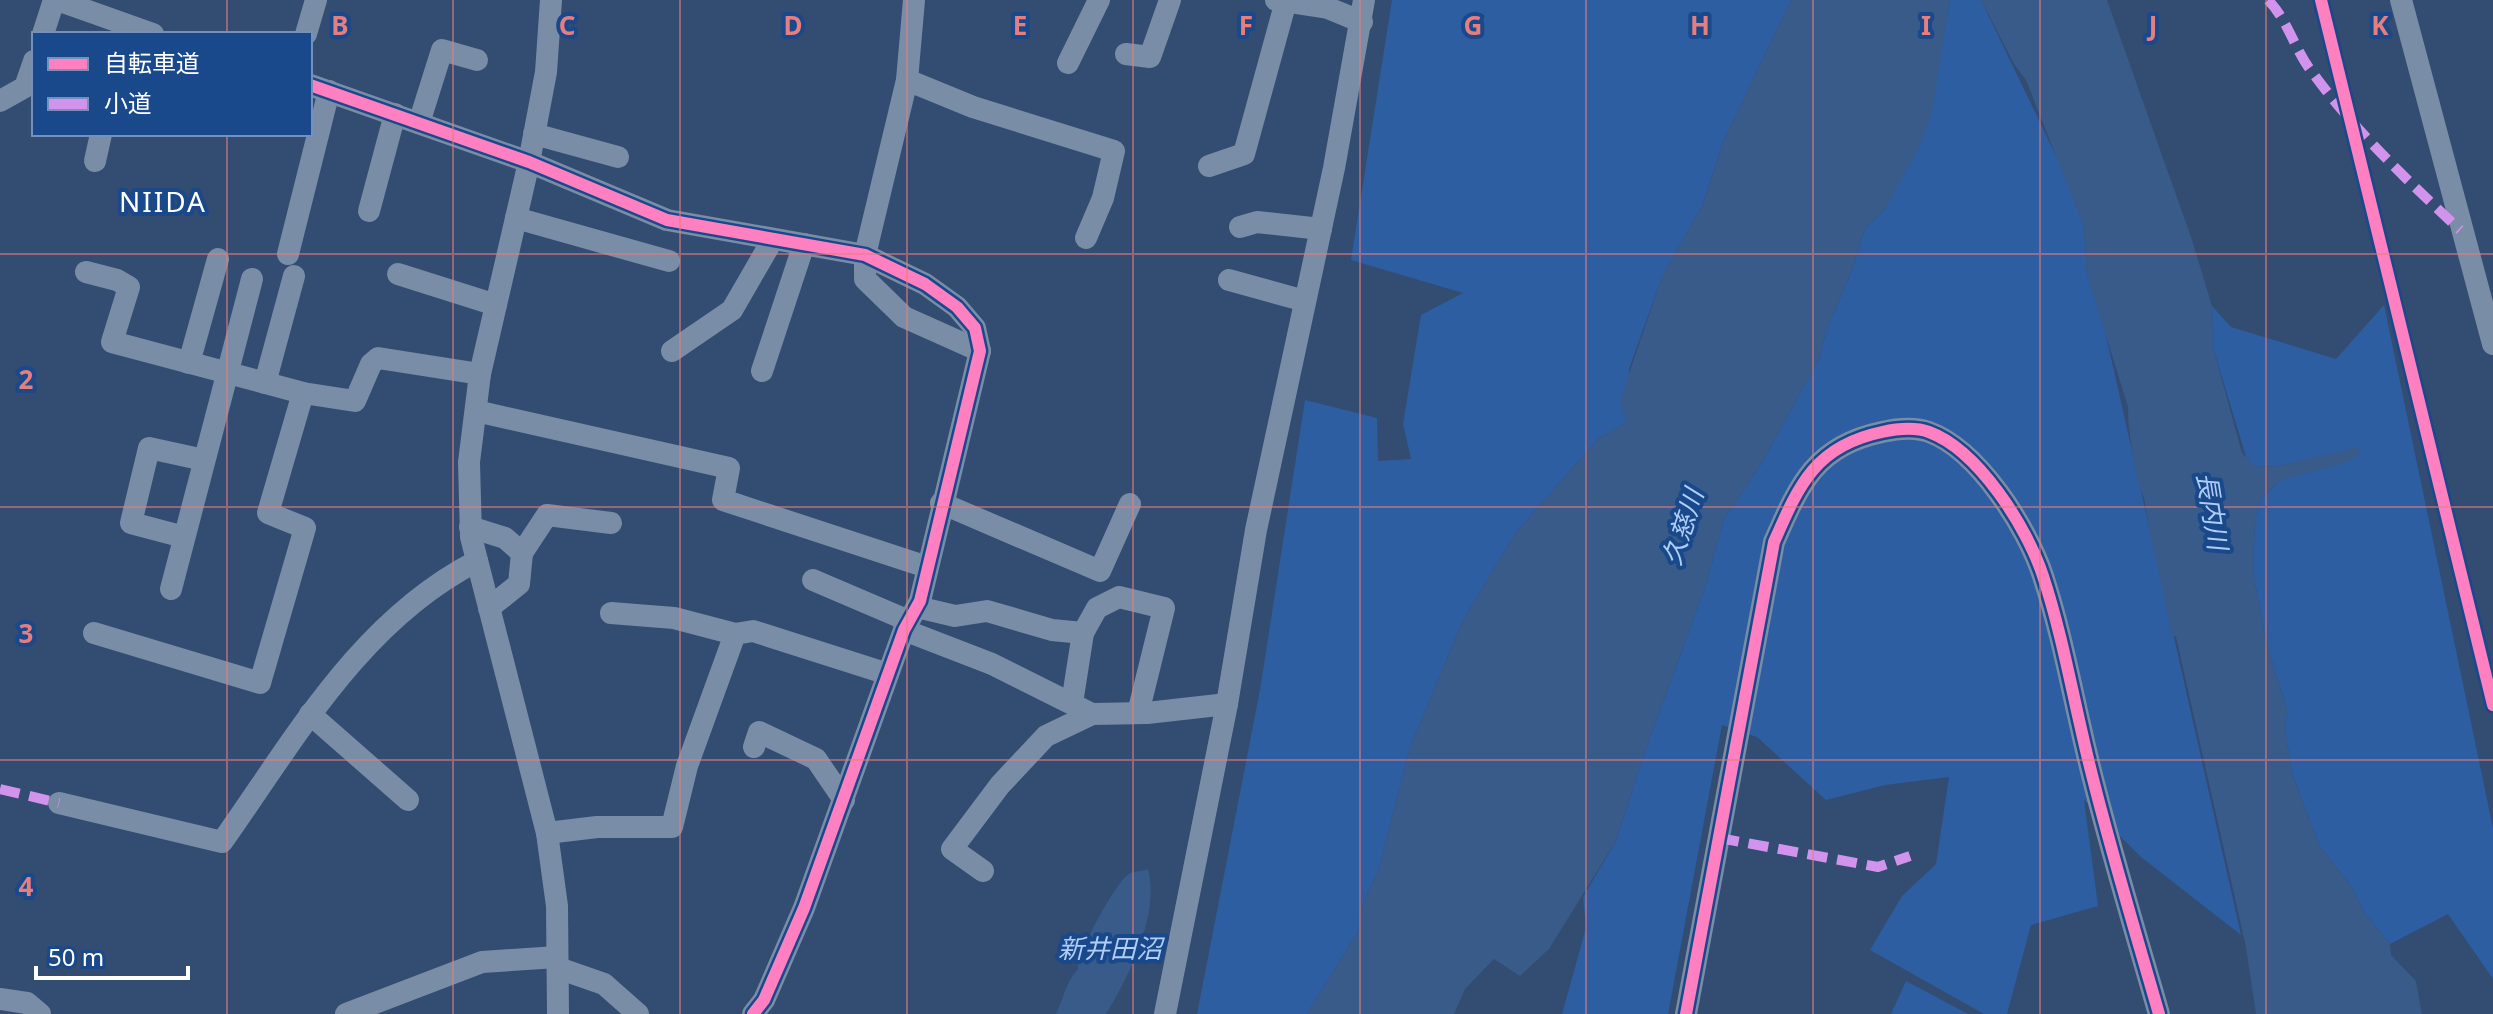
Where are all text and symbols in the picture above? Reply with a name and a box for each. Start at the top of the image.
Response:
text: B [331,7,349,43]
text: C [559,7,575,43]
text: D [783,7,803,43]
text: E [1013,7,1027,43]
text: F [1239,7,1253,43]
text: G [1464,7,1482,43]
text: H [1690,7,1710,43]
text: I [1921,7,1931,43]
text: J [2147,7,2157,43]
text: K [2371,7,2389,43]
legend [32,32,312,136]
text: 自転車道 [104,46,200,79]
text: 小道 [104,86,152,119]
district label: NIIDA [119,182,207,220]
text: 2 [19,361,34,397]
water label: 長内川 [2189,470,2237,555]
water label: 久慈川 [1653,481,1712,569]
text: 3 [19,615,33,651]
text: 4 [19,868,34,904]
scale bar [36,930,188,980]
water label: 新井田沼 [1058,930,1166,966]
text: 50 m [48,940,104,973]

